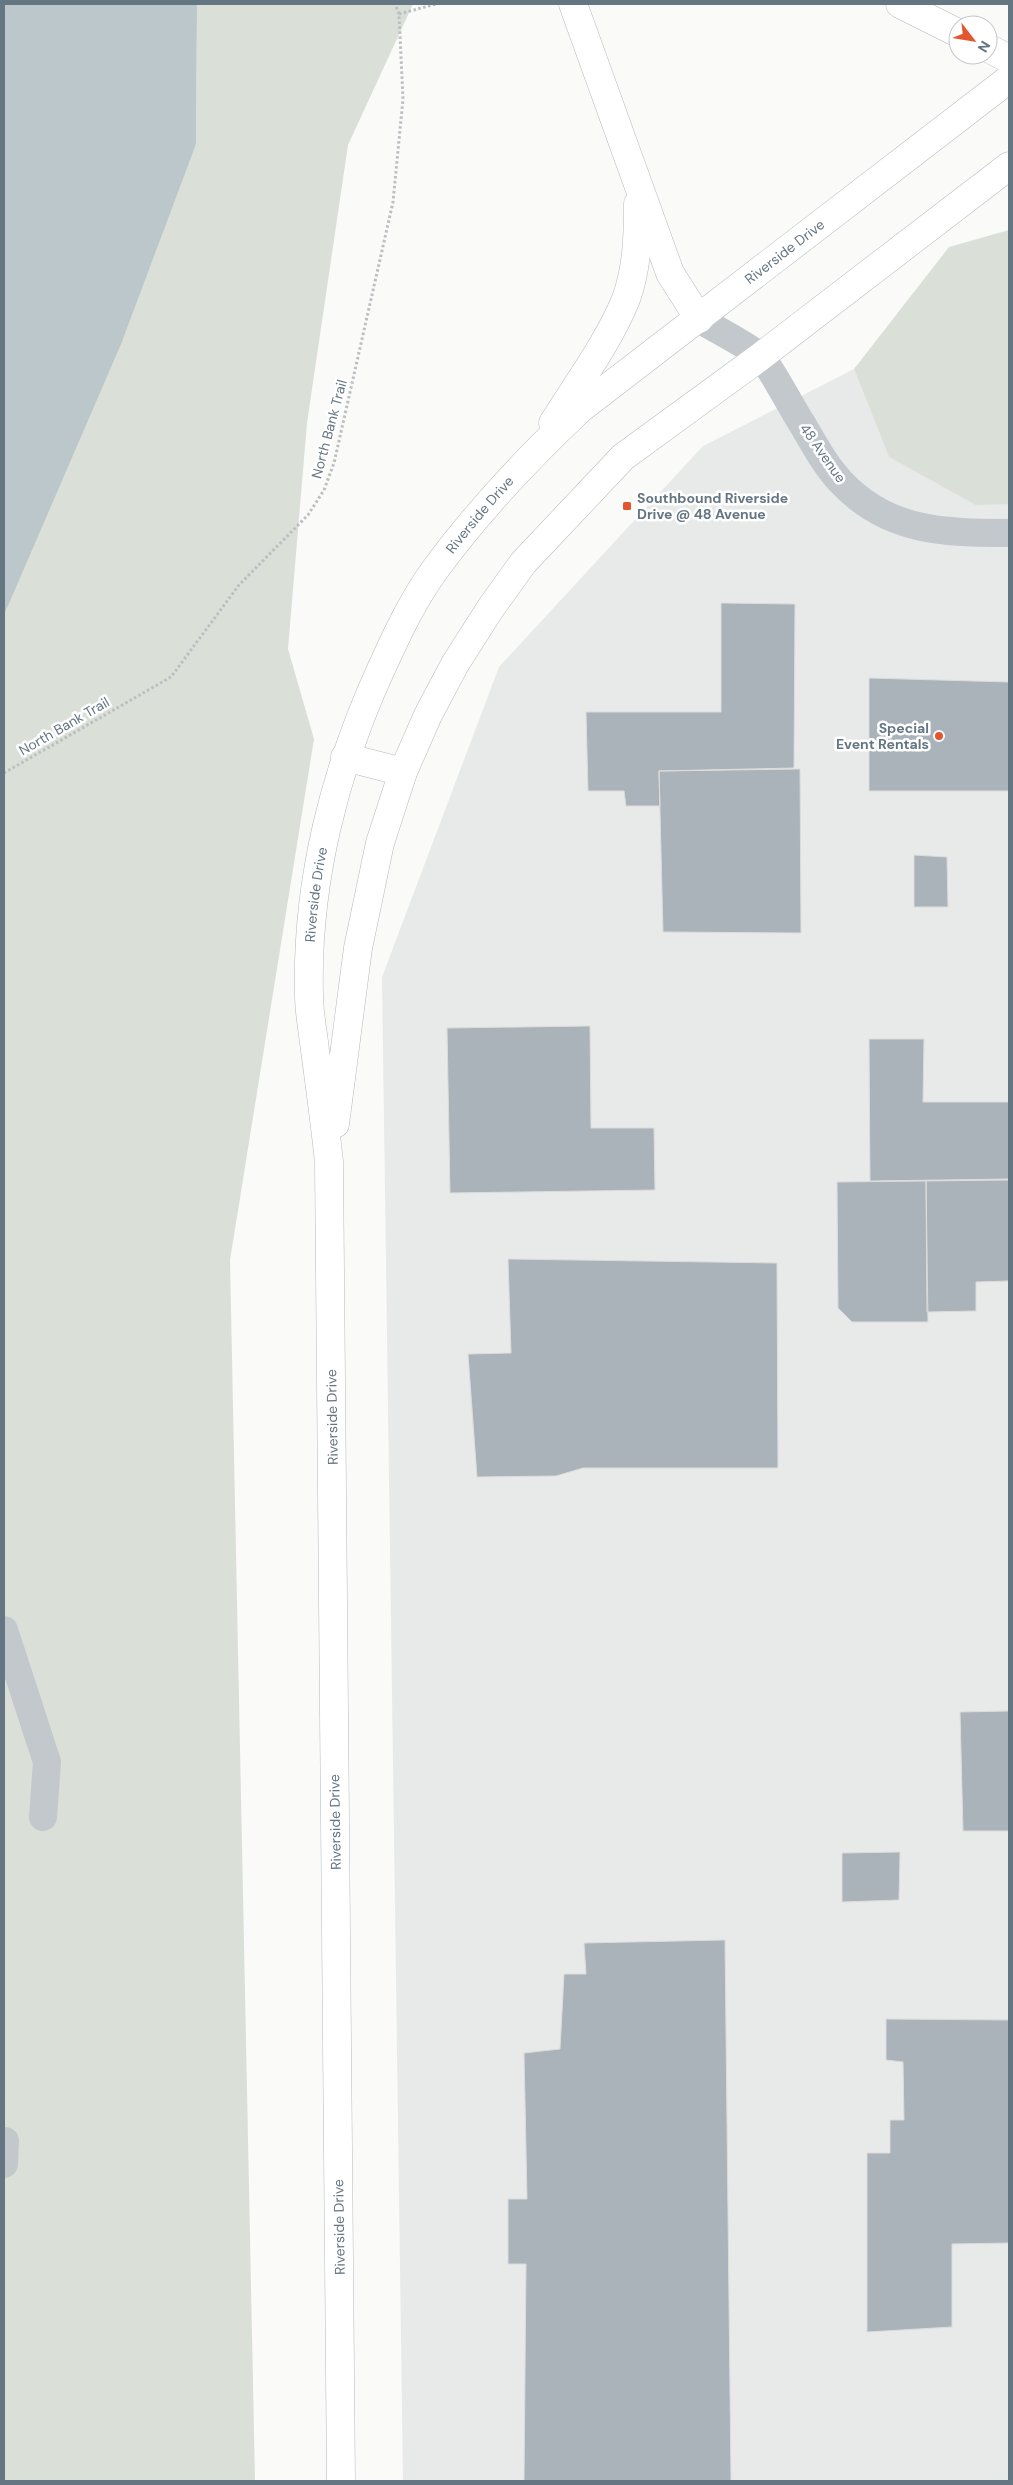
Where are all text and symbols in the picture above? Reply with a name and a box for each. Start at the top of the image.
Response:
north arrow [948,15,998,65]
text: N [974,38,994,56]
street label: Riverside Drive [741,215,828,288]
street label: North Bank Trail [307,378,351,480]
street label: 48 Avenue [796,420,850,486]
street label: Riverside Drive [442,472,517,557]
place label: Southbound Riverside Drive @ 48 Avenue [637,489,788,523]
marker: Southbound Riverside Drive @ 48 Avenue [621,500,633,512]
street label: North Bank Trail [15,693,113,759]
place label: Special Event Rentals [836,719,929,753]
marker: Special Event Rentals [933,730,945,742]
street label: Riverside Drive [301,845,331,943]
street label: Riverside Drive [322,1369,342,1465]
street label: Riverside Drive [325,1774,345,1870]
street label: Riverside Drive [329,2179,349,2275]

